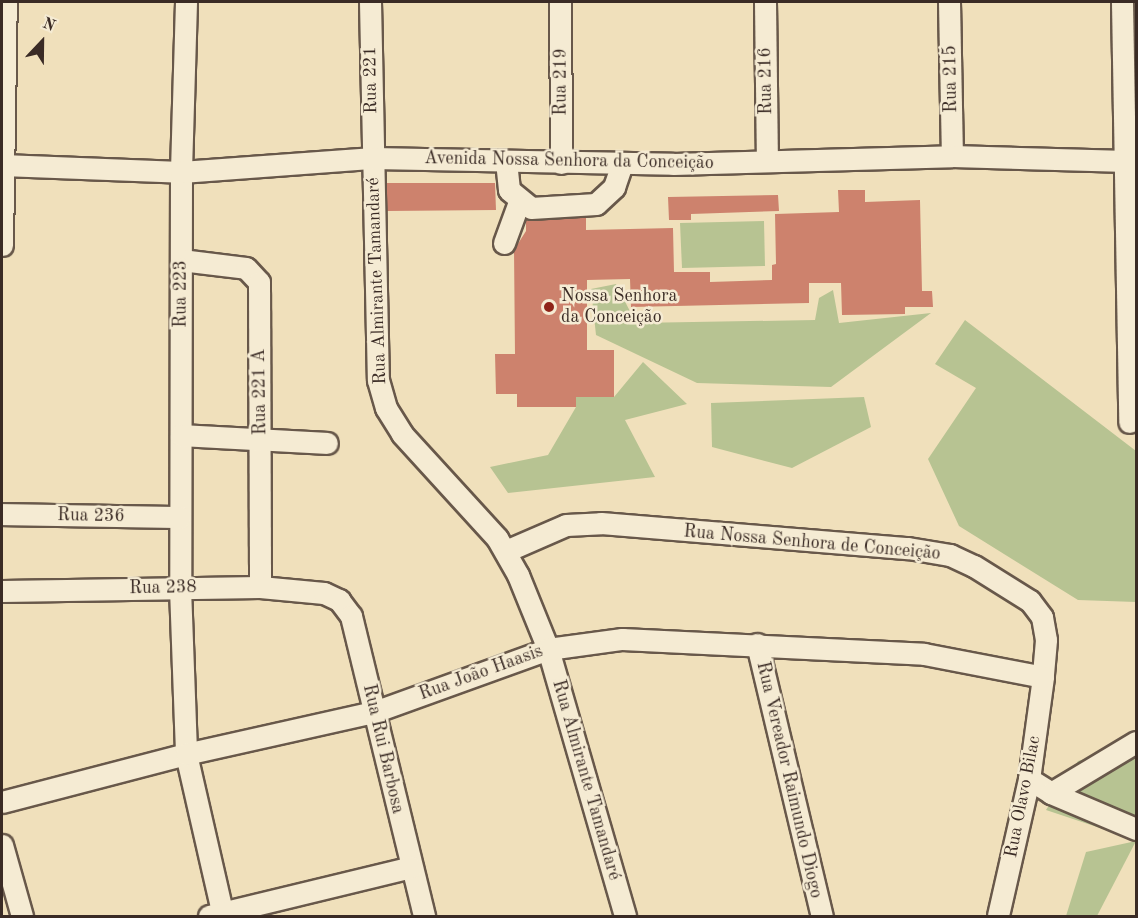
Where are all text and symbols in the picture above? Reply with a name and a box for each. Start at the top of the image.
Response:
north arrow [12,12,72,72]
text: N [40,16,57,35]
street label: Rua 215 [940,45,962,113]
street label: Rua 221 [360,46,382,114]
street label: Rua 216 [755,47,777,115]
street label: Rua 219 [550,48,572,116]
street label: Avenida Nossa Senhora da Conceição [424,148,714,174]
street label: Rua Almirante Tamandaré [363,177,391,385]
street label: Rua 223 [170,260,192,328]
place label: Nossa Senhora da Conceição [561,286,677,328]
marker: Nossa Senhora da Conceição [542,300,556,314]
street label: Rua 221 A [248,349,272,435]
street label: Rua 236 [57,505,125,527]
street label: Rua Nossa Senhora de Conceição [683,521,941,565]
street label: Rua 238 [129,577,197,599]
street label: Rua João Haasis [416,641,546,705]
street label: Rua Vereador Raimundo Diogo [751,660,827,900]
street label: Rua Almirante Tamandaré [547,677,625,883]
street label: Rua Rui Barbosa [358,682,408,816]
street label: Rua Olavo Bilac [1001,734,1045,860]

